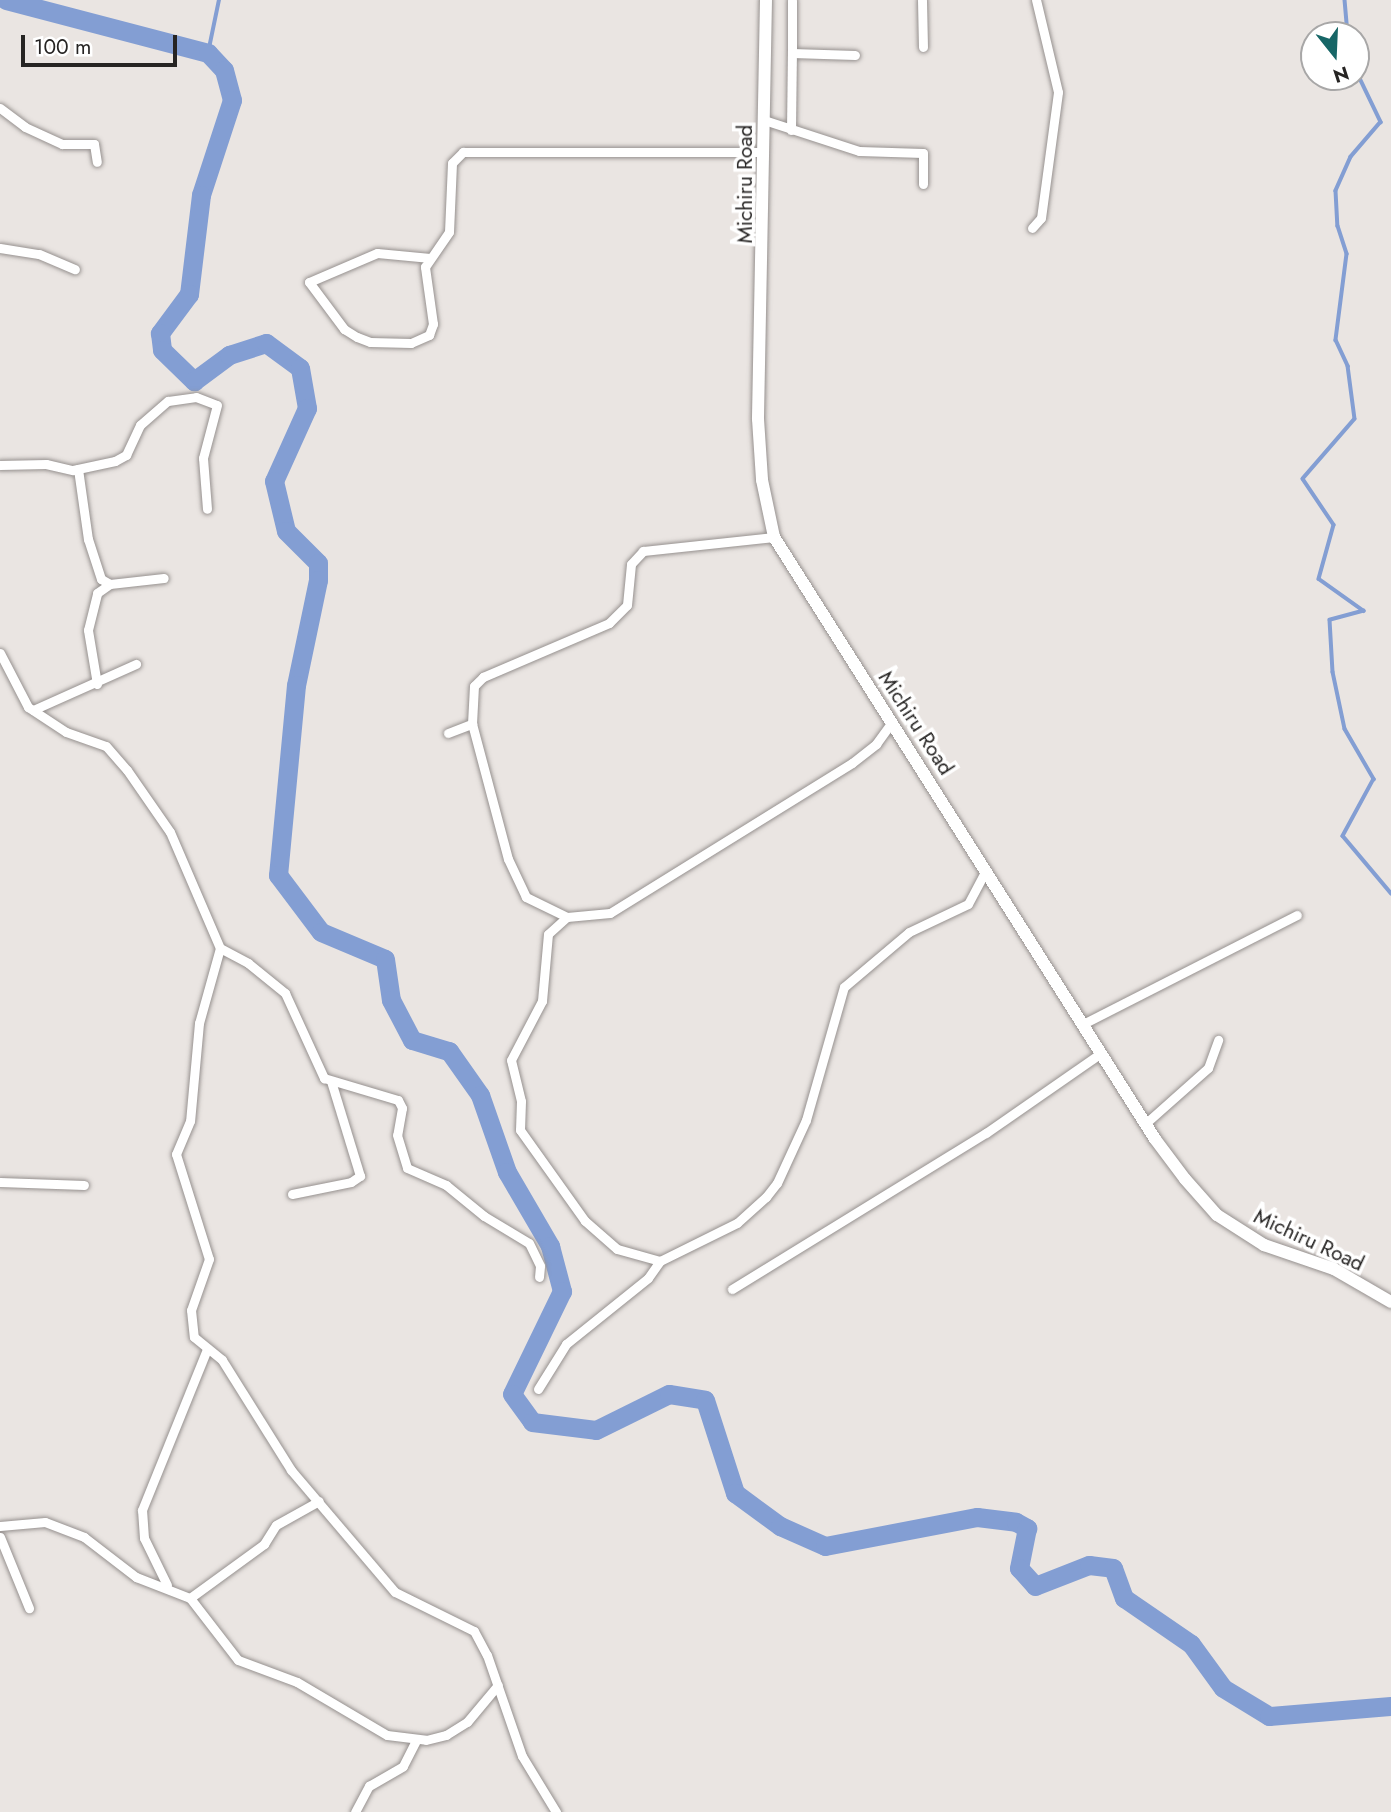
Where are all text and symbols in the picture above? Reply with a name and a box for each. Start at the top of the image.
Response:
scale bar [24,21,180,65]
north arrow [1300,21,1370,91]
text: 100 m [34,32,91,62]
text: N [1330,59,1352,90]
street label: Michiru Road [732,125,758,243]
street label: Michiru Road [873,666,959,780]
street label: Michiru Road [1250,1203,1368,1277]

